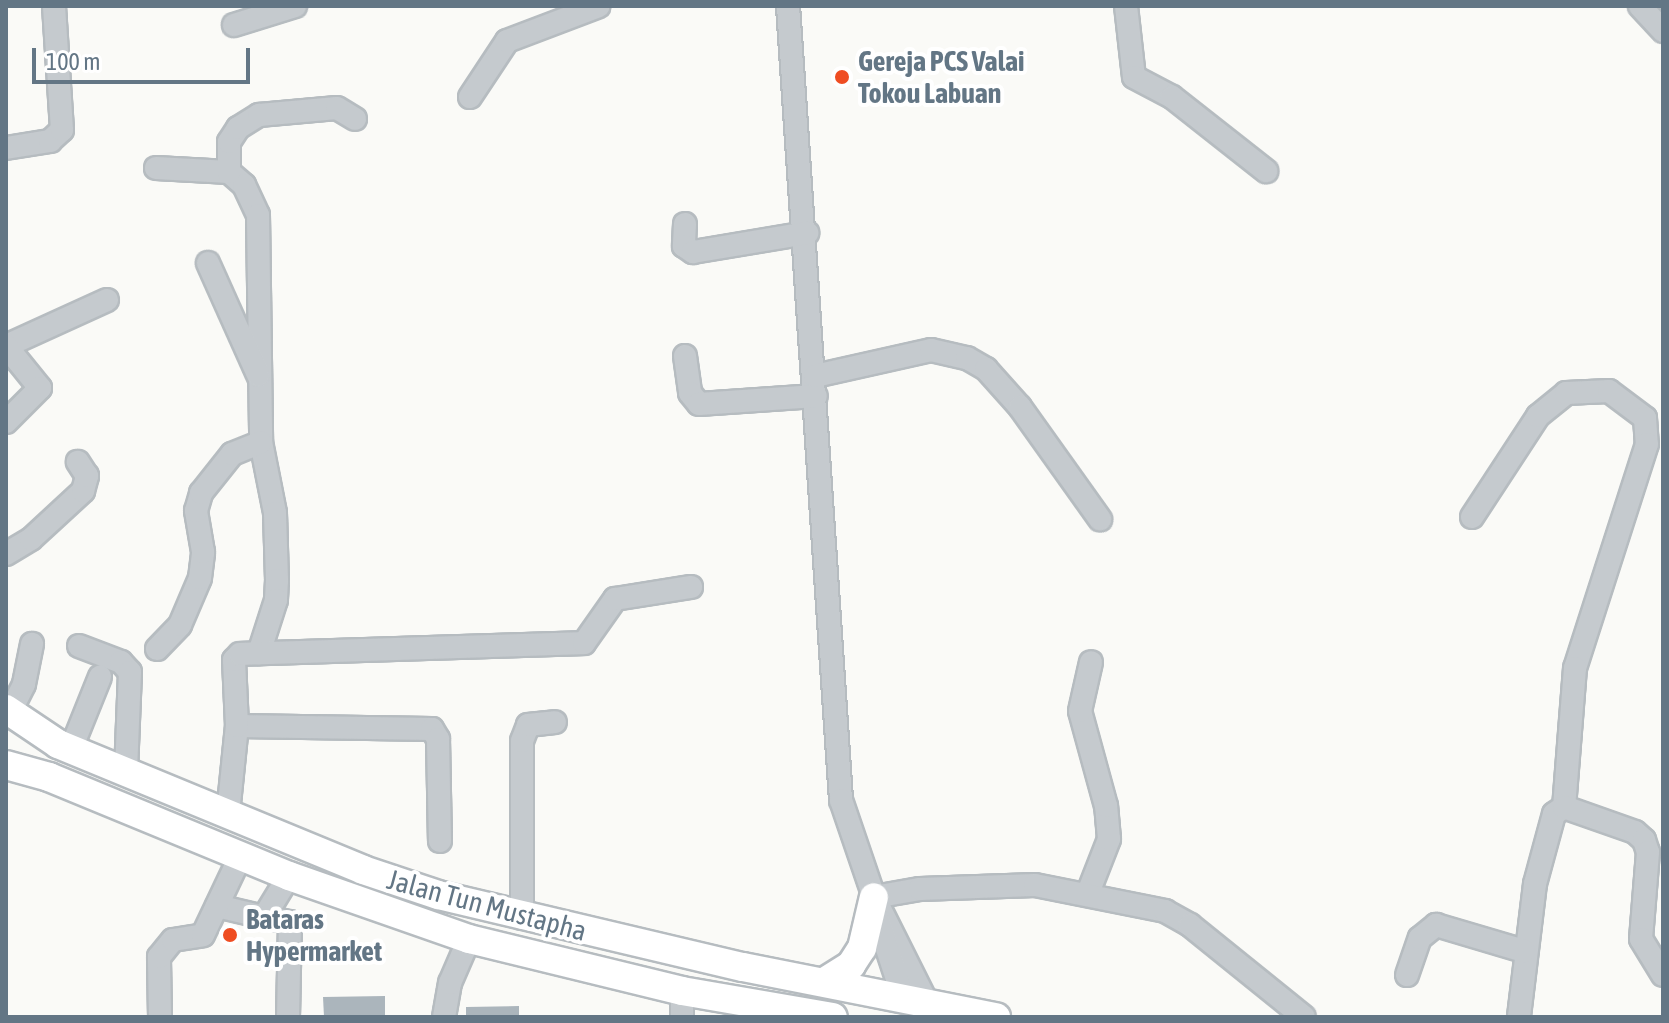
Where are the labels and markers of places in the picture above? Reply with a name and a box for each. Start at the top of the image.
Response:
place label: Gereja PCS Valai Tokou Labuan [858,44,1025,110]
marker: Gereja PCS Valai Tokou Labuan [833,68,851,86]
place label: Bataras Hypermarket [246,902,382,968]
marker: Bataras Hypermarket [221,926,239,944]

